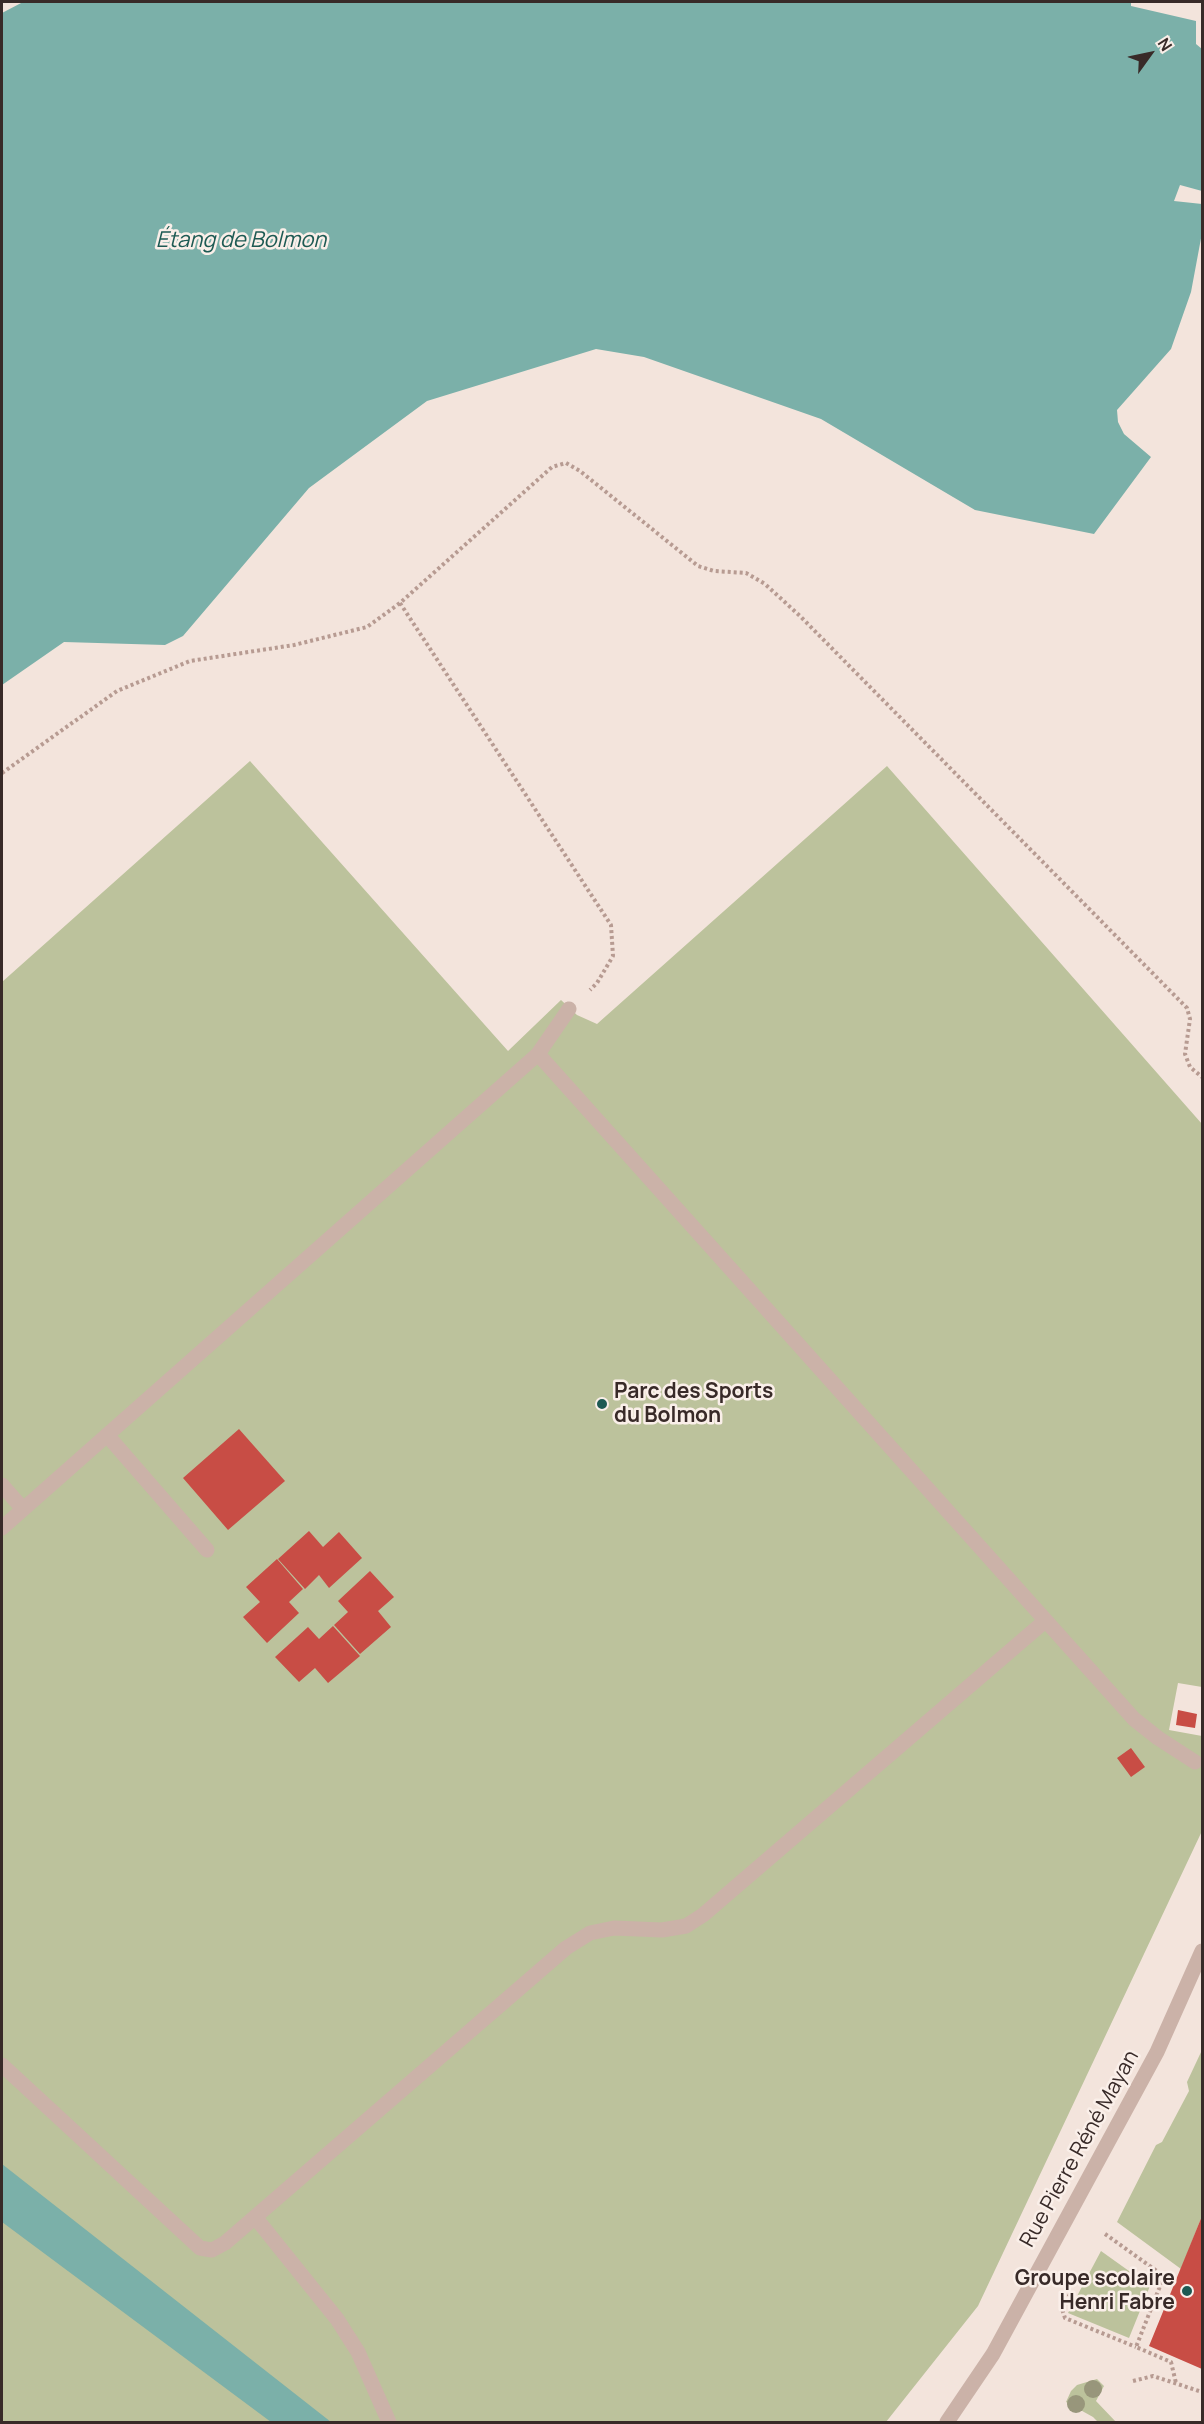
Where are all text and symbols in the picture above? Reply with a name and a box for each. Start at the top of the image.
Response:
north arrow [1120,24,1180,84]
text: N [1153,33,1177,55]
water label: Étang de Bolmon [156,228,326,254]
place label: Parc des Sports du Bolmon [614,1379,773,1429]
marker: Parc des Sports du Bolmon [595,1397,609,1411]
street label: Rue Pierre Réné Mayan [1015,2046,1145,2252]
place label: Groupe scolaire Henri Fabre [1015,2266,1175,2316]
marker: Groupe scolaire Henri Fabre [1180,2284,1194,2298]

